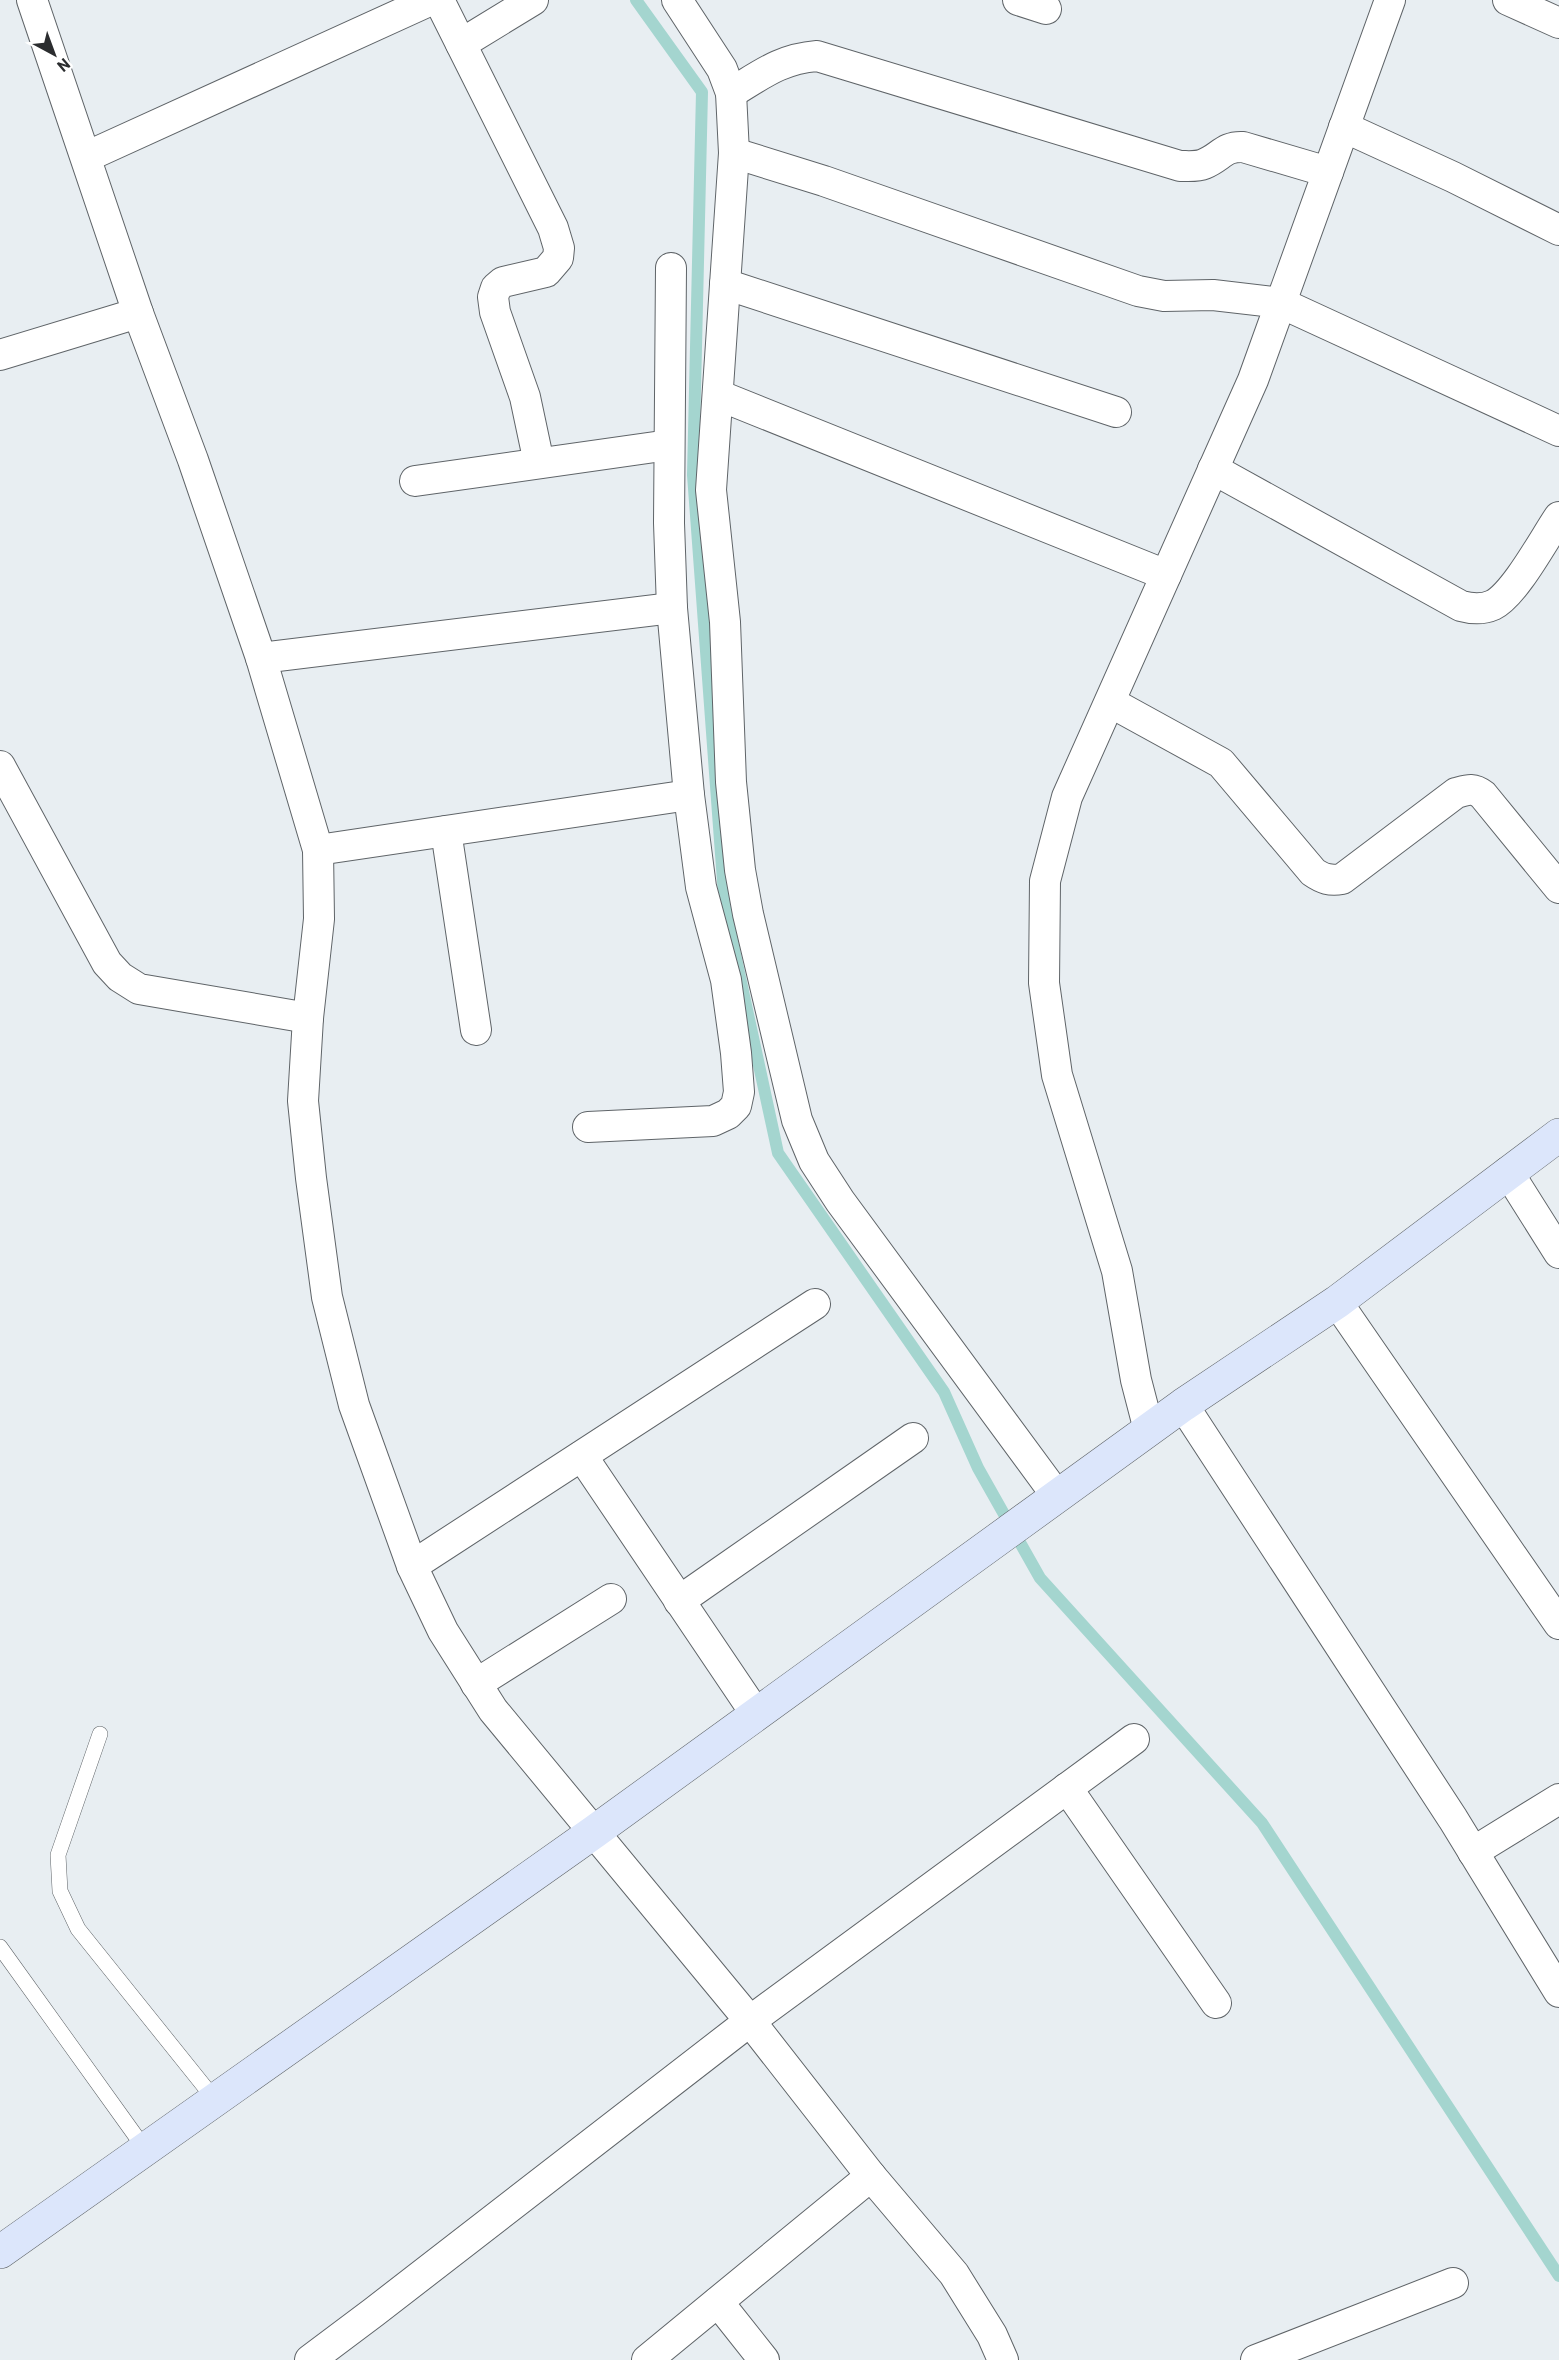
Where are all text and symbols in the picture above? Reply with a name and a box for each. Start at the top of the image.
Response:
north arrow [24,24,84,84]
text: N [54,55,74,76]

